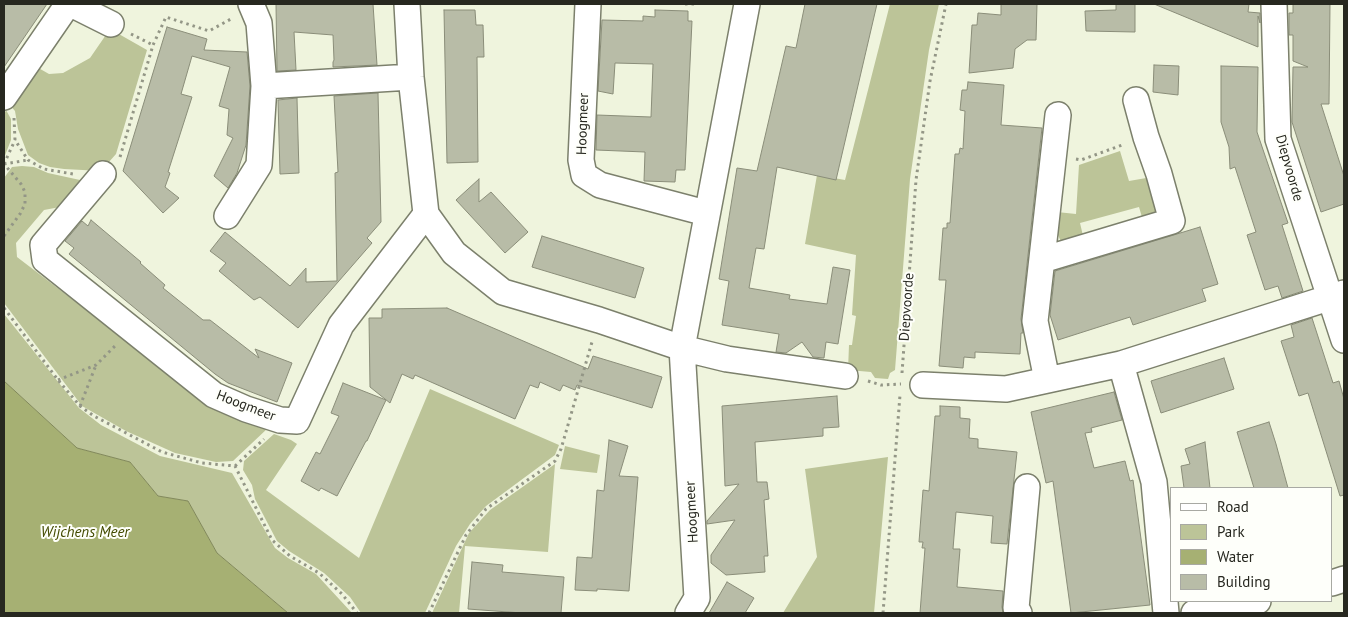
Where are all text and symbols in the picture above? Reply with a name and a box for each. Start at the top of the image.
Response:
street label: Hoogmeer [574,93,592,155]
street label: Diepvoorde [1271,133,1307,203]
street label: Diepvoorde [896,272,918,342]
street label: Hoogmeer [214,387,278,425]
street label: Hoogmeer [682,481,702,543]
legend [1170,487,1333,602]
text: Road [1217,497,1249,516]
text: Park [1217,522,1245,541]
water label: Wijchens Meer [41,524,129,542]
text: Water [1217,547,1254,566]
text: Building [1217,572,1271,591]

